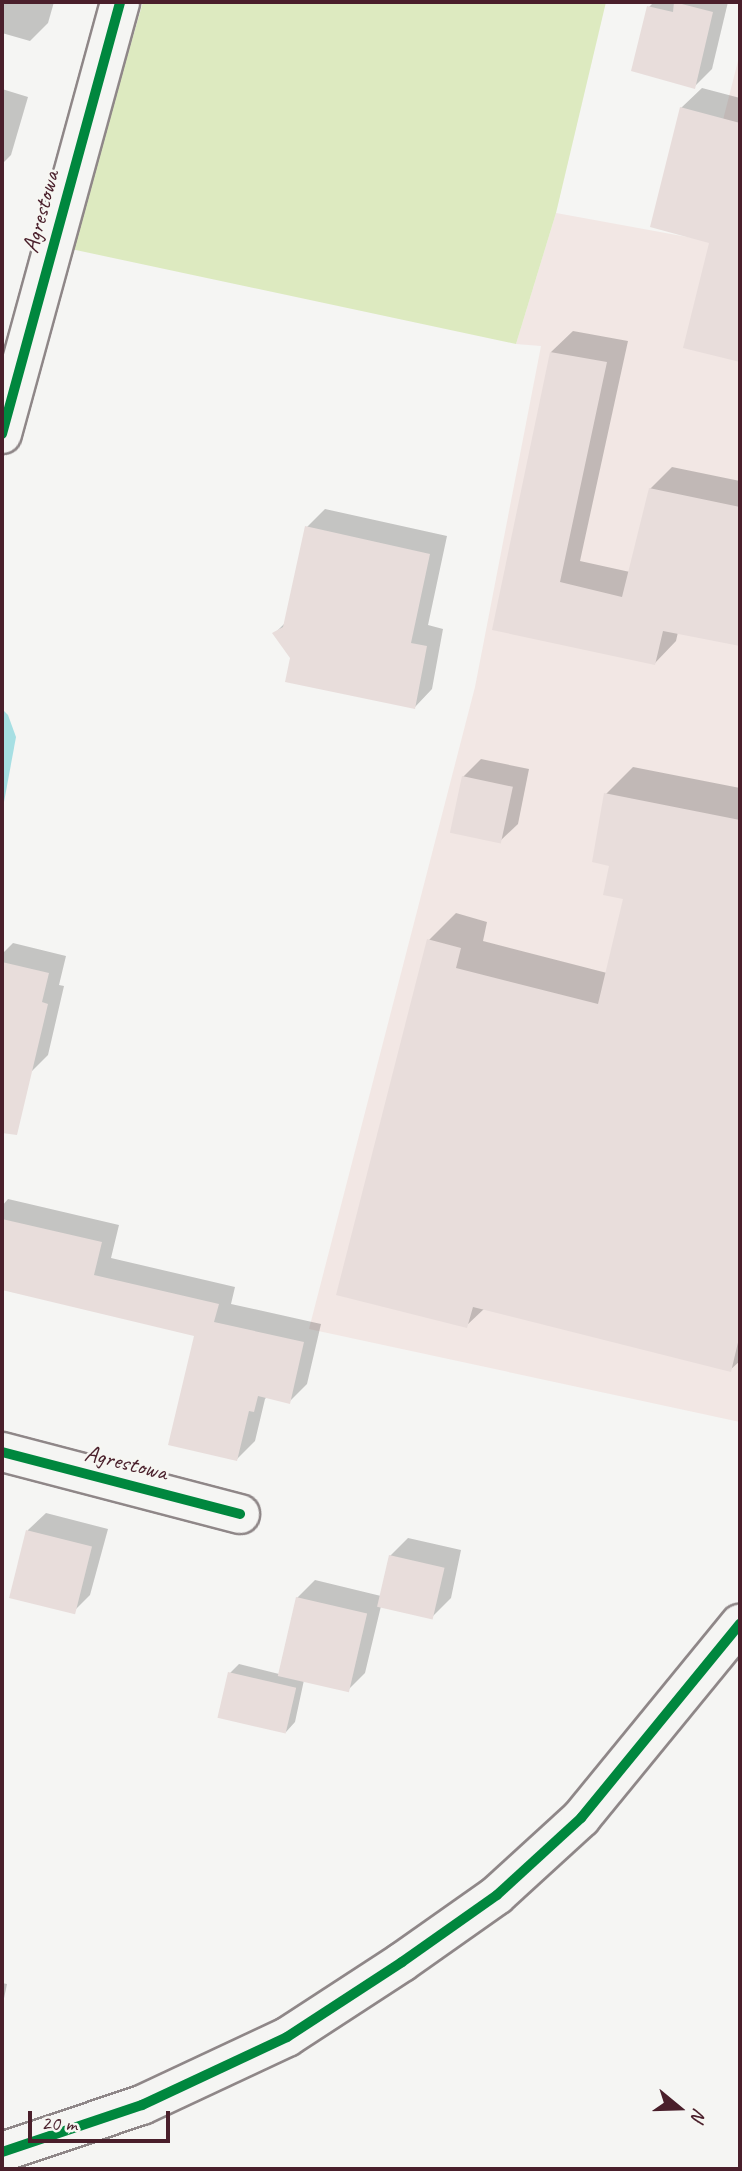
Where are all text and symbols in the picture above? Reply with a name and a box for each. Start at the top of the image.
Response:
street label: Agrestowa [16,168,66,256]
street label: Agrestowa [82,1439,170,1487]
north arrow [644,2073,714,2143]
scale bar [32,2098,173,2142]
text: N [686,2105,712,2124]
text: 20 m [41,2110,77,2136]

